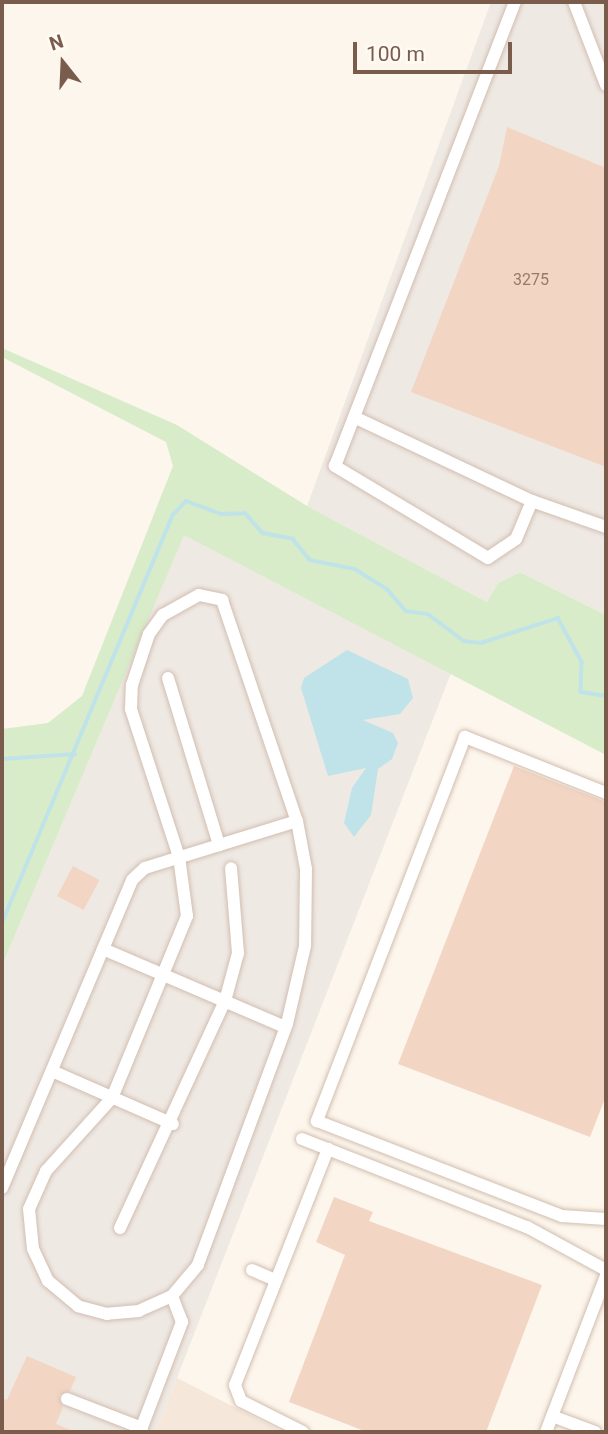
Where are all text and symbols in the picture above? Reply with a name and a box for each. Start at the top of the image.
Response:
north arrow [28,28,98,98]
scale bar [356,28,515,72]
text: N [46,30,66,56]
text: 100 m [366,42,425,66]
house number: 3275 [513,270,549,290]

